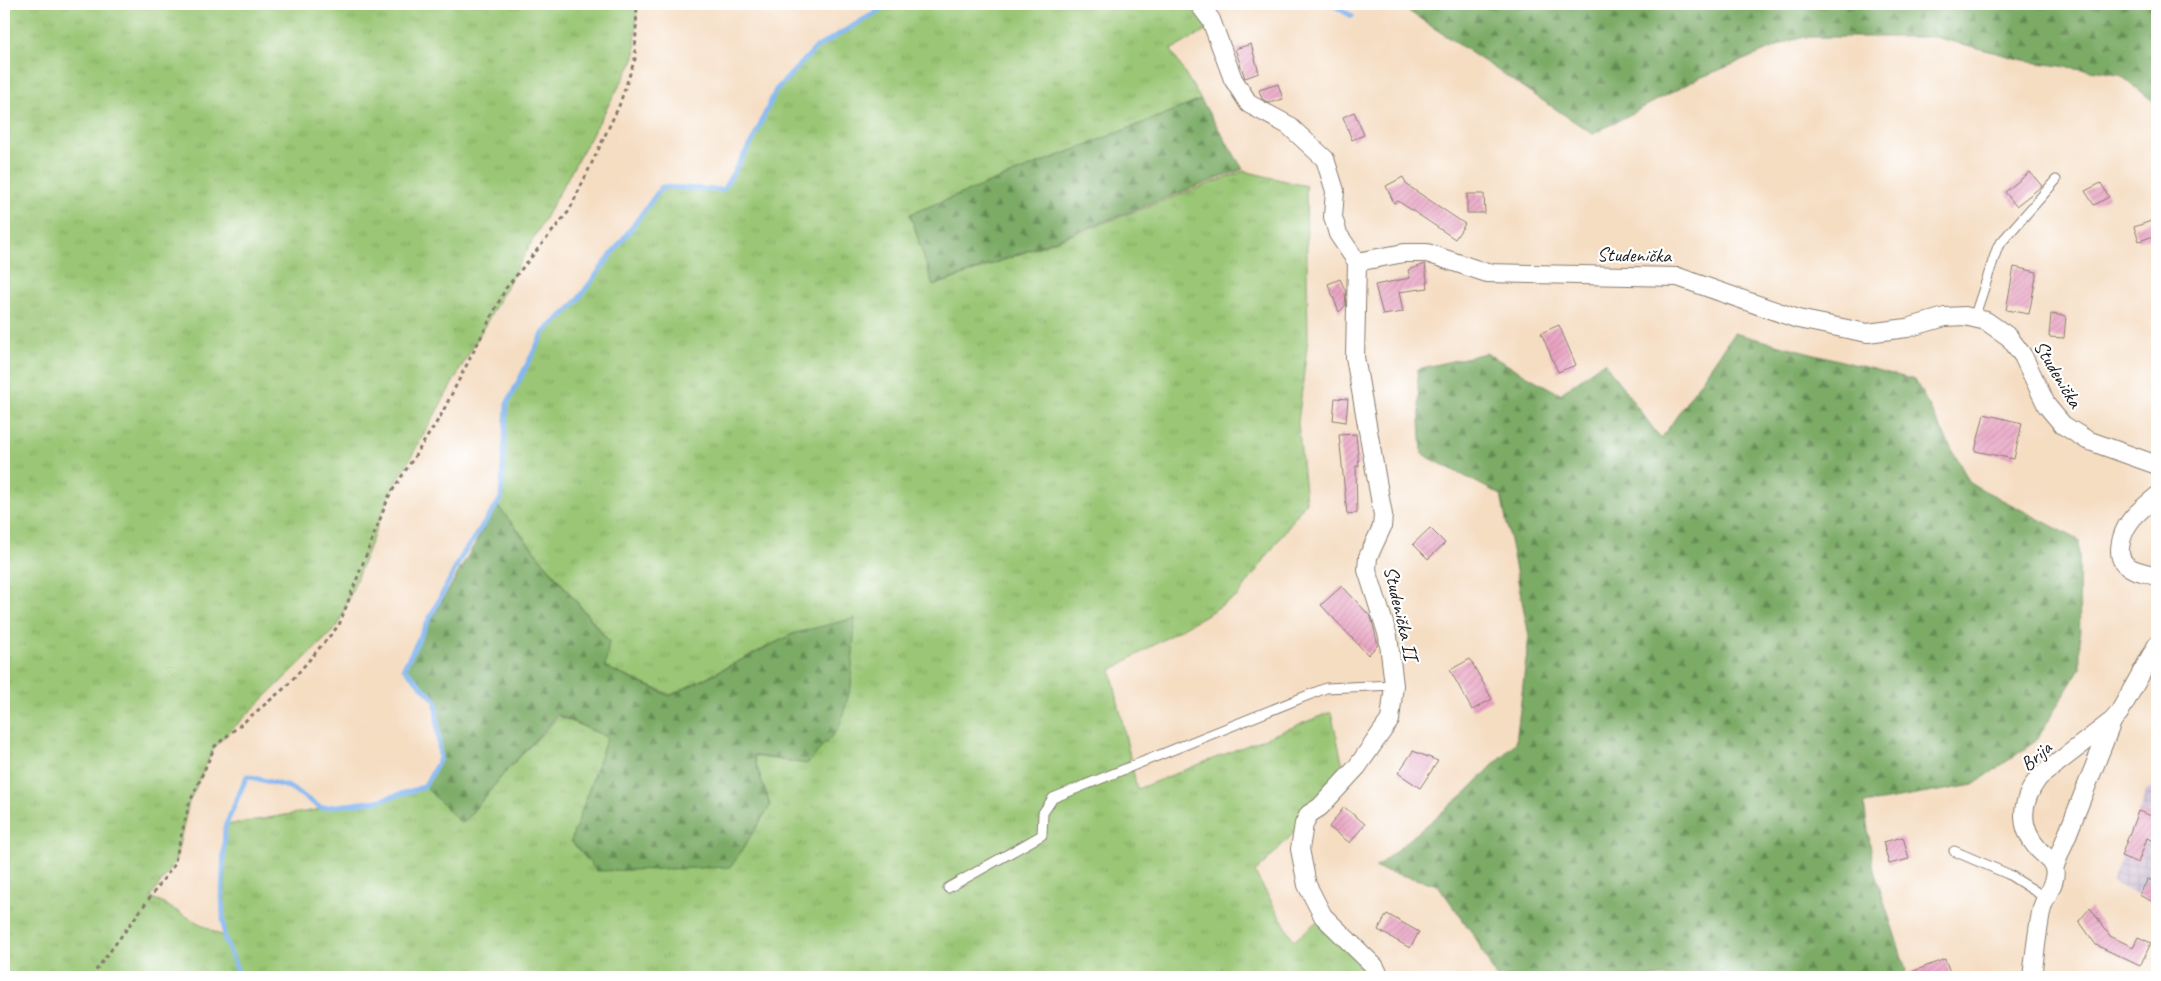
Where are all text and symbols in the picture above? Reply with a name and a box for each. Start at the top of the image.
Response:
street label: Studenička [1597,242,1673,268]
street label: Studenička [2028,336,2089,413]
street label: Studenička II [1378,564,1425,666]
street label: Brija [2015,734,2058,776]

